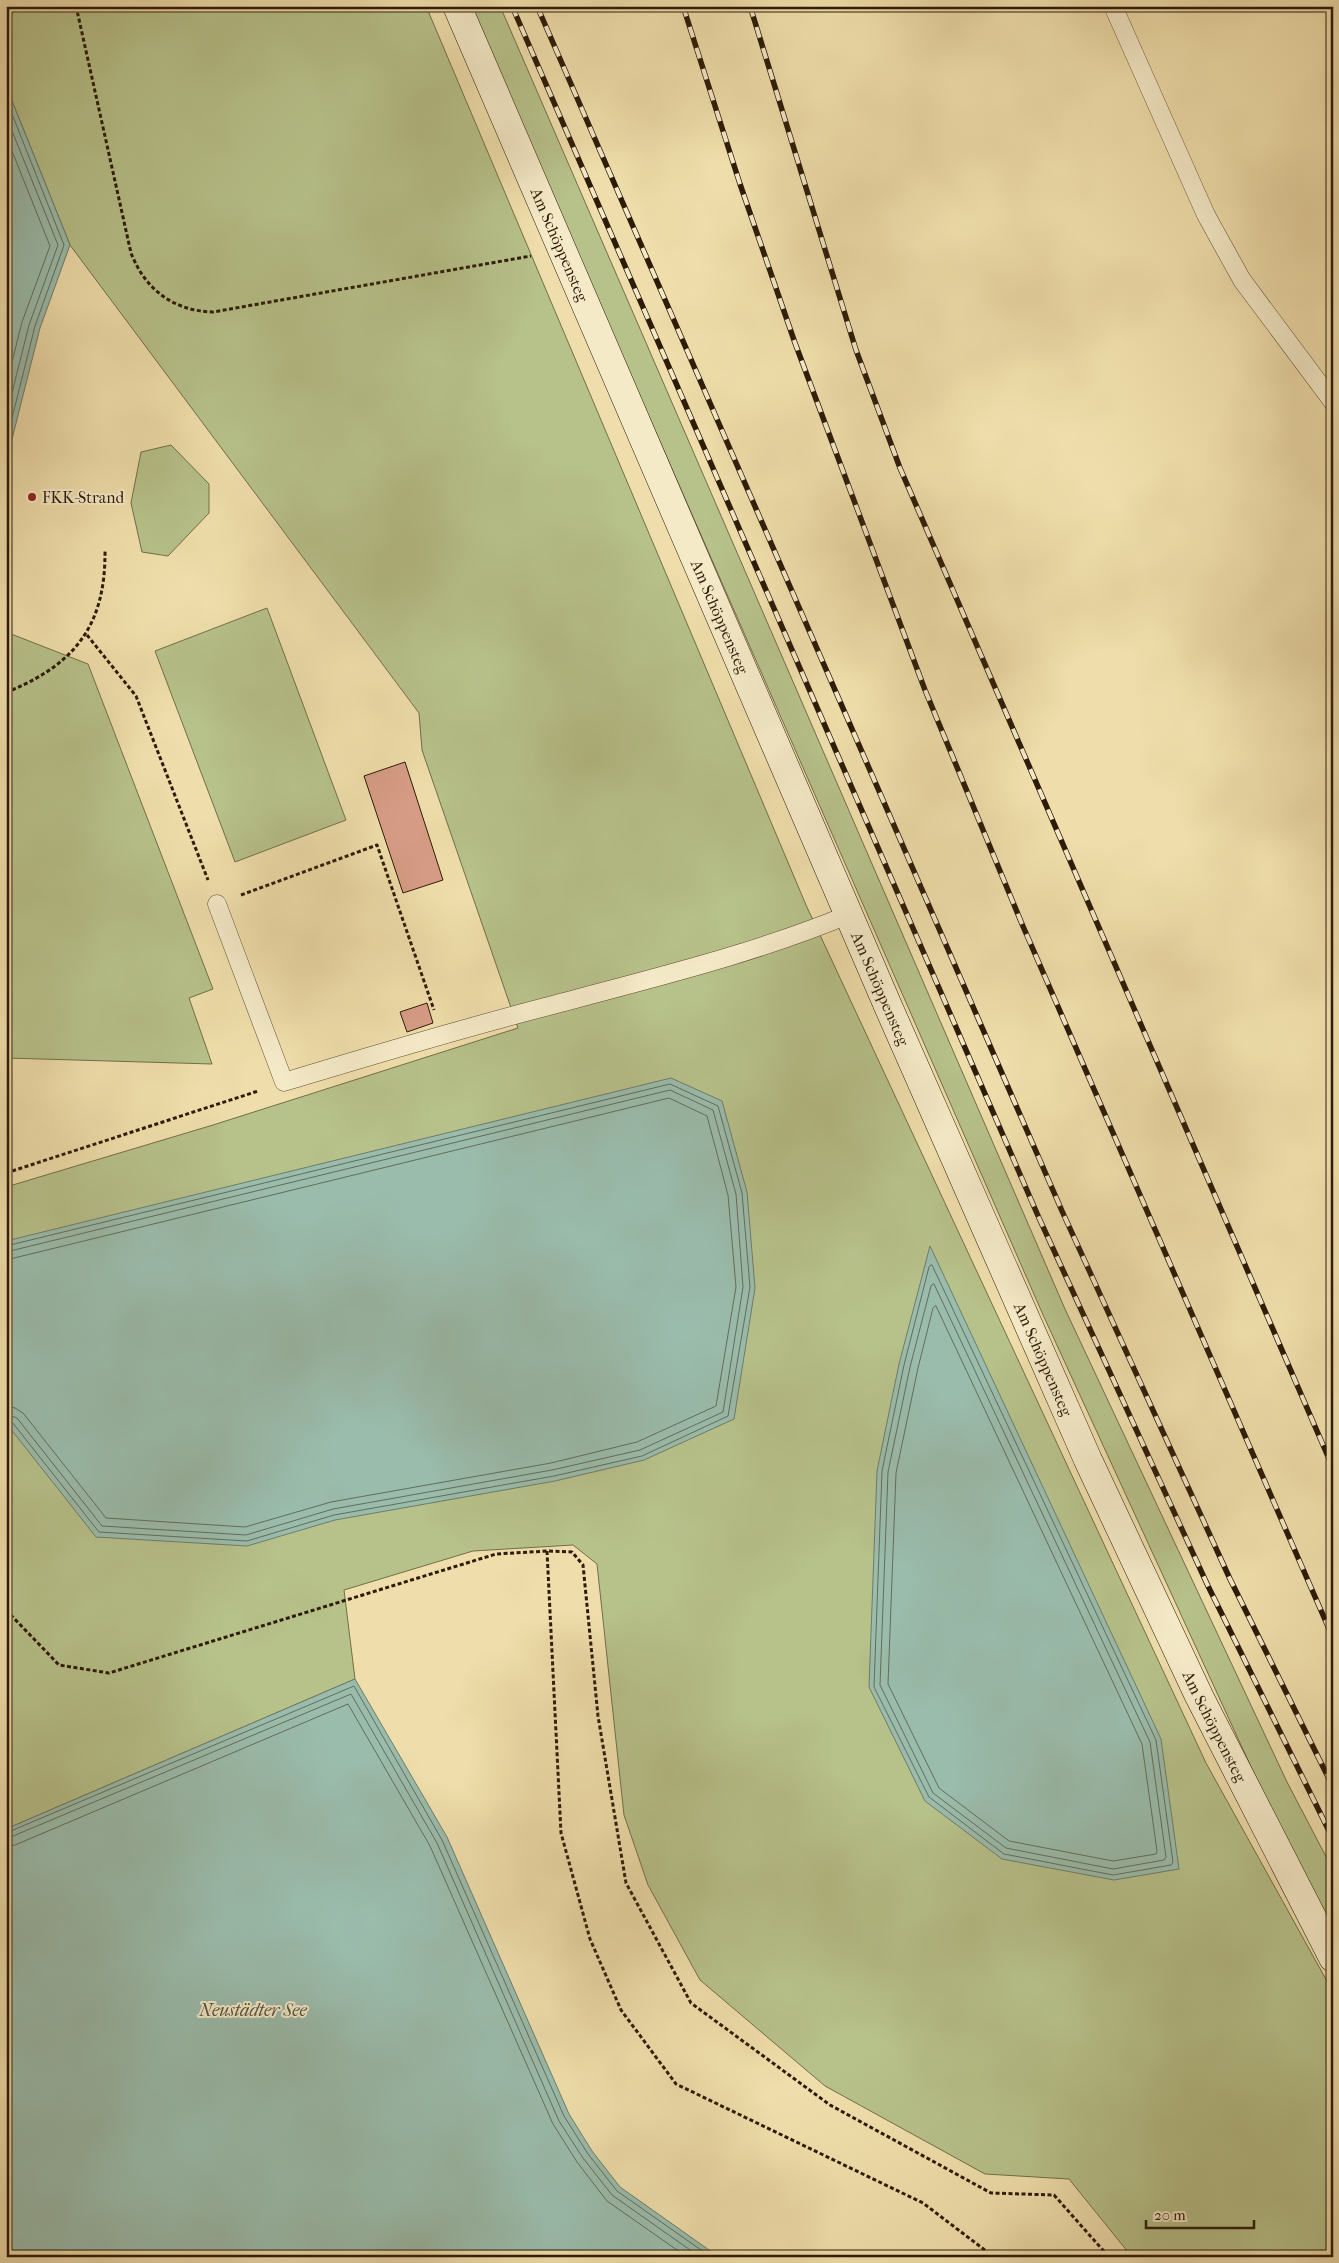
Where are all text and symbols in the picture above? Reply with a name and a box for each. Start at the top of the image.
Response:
street label: Am Schöppensteg [526,184,593,305]
place label: FKK-Strand [42,488,124,507]
marker: FKK-Strand [26,491,38,503]
street label: Am Schöppensteg [686,556,753,677]
street label: Am Schöppensteg [847,928,913,1049]
street label: Am Schöppensteg [1009,1299,1077,1420]
street label: Am Schöppensteg [1178,1667,1251,1786]
water label: Neustädter See [198,2000,308,2021]
scale bar [1146,2198,1254,2230]
text: 20 m [1154,2206,1186,2224]

